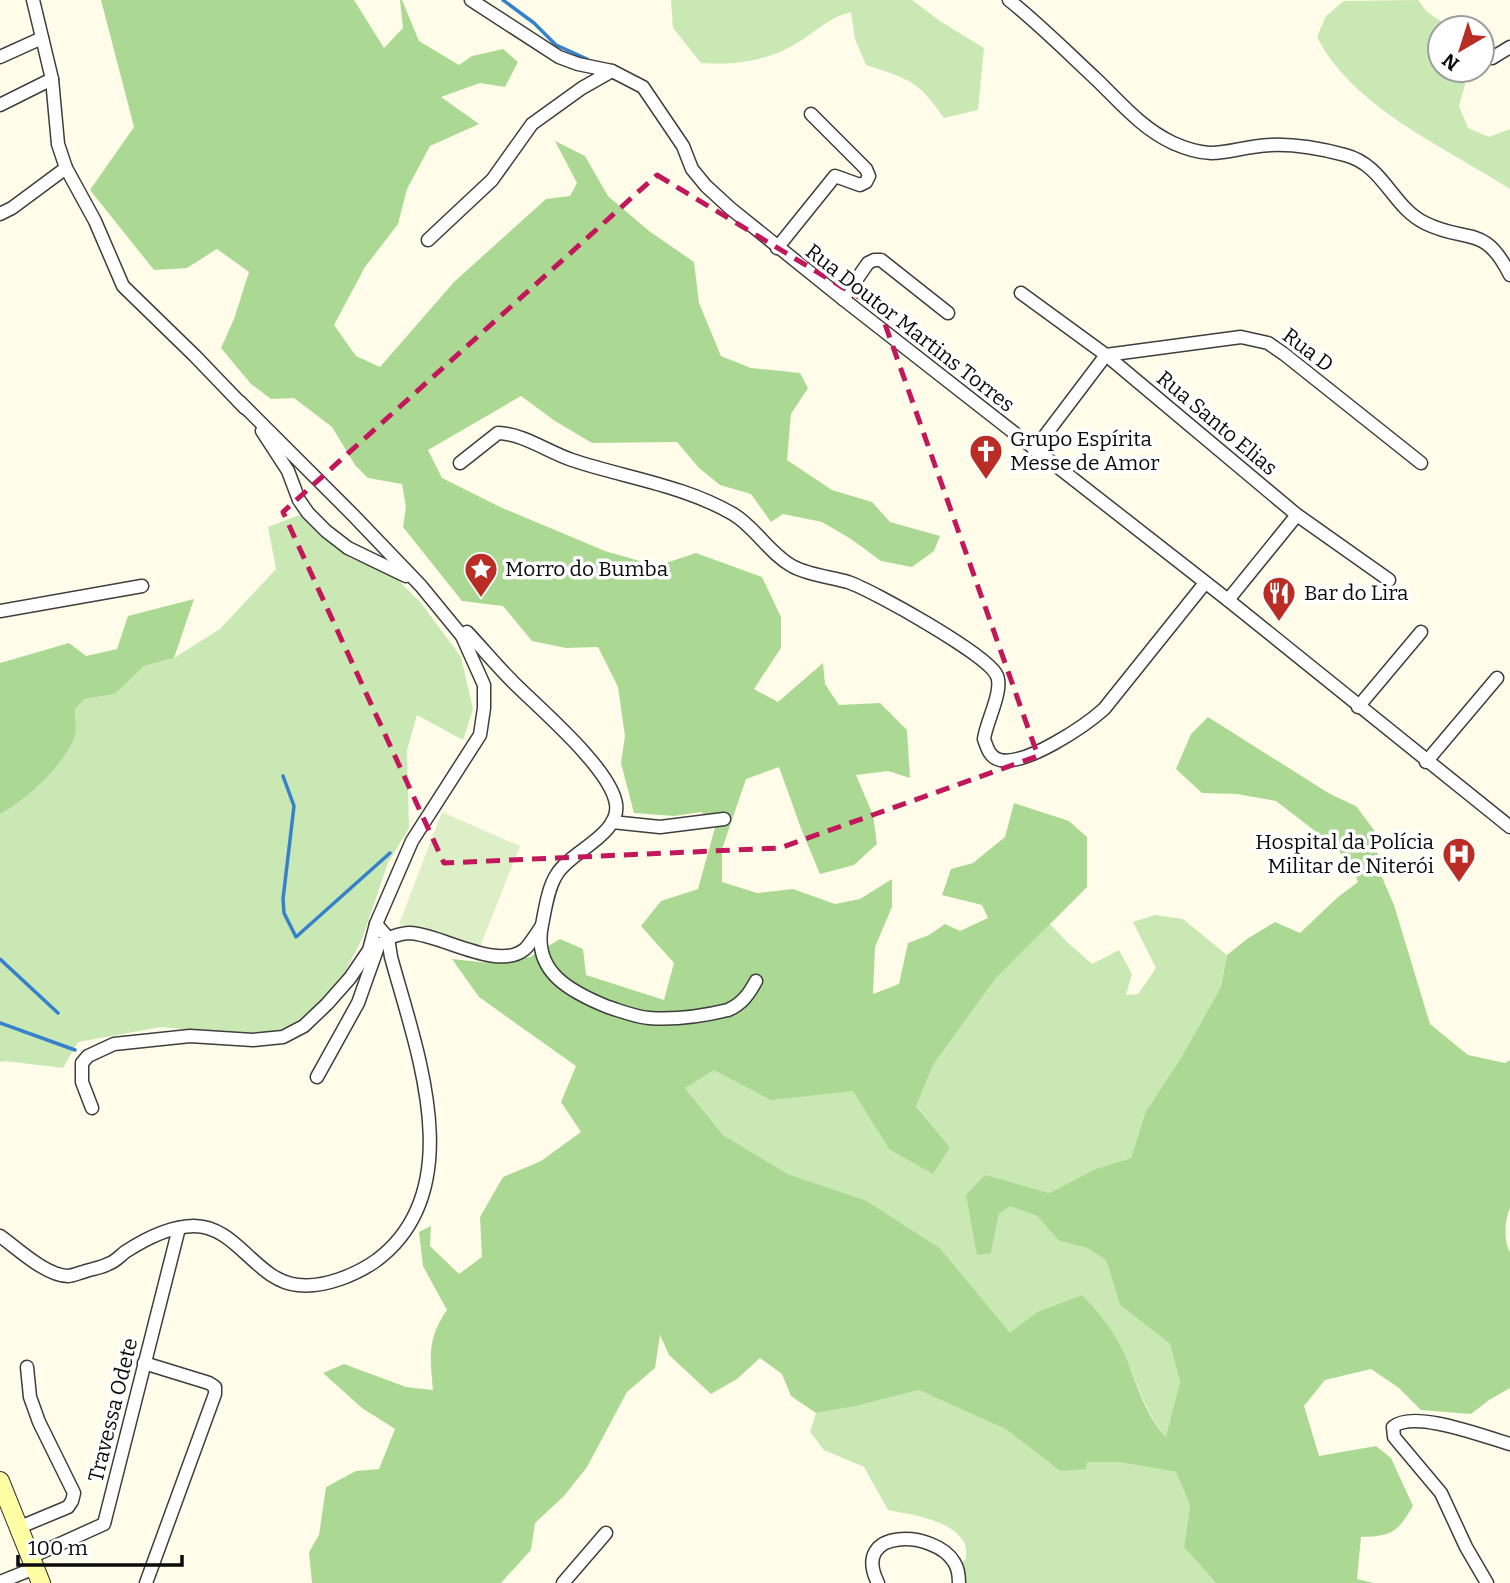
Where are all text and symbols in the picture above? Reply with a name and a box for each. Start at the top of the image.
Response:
north arrow [1426,14,1496,84]
text: N [1437,48,1464,75]
street label: Rua Doutor Martins Torres [800,238,1020,418]
street label: Rua D [1277,322,1339,378]
street label: Rua Santo Elias [1151,365,1283,481]
place label: Grupo Espírita Messe de Amor [1010,426,1160,476]
church icon: Grupo Espírita Messe de Amor [967,432,1005,481]
place icon: Morro do Bumba [462,550,500,599]
place label: Morro do Bumba [505,556,669,582]
restaurant icon: Bar do Lira [1260,574,1298,623]
place label: Bar do Lira [1304,580,1409,606]
place label: Hospital da Polícia Militar de Niterói [1255,829,1435,879]
hospital icon: Hospital da Polícia Militar de Niterói [1440,835,1478,884]
street label: Travessa Odete [83,1335,143,1485]
scale bar [18,1524,182,1568]
text: 100 m [28,1535,88,1561]

